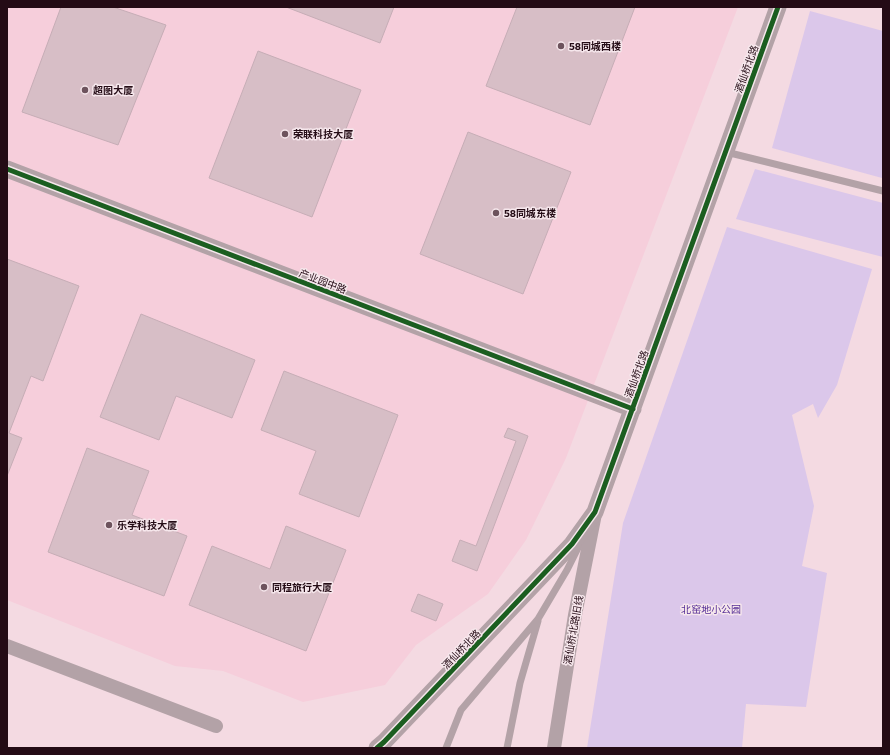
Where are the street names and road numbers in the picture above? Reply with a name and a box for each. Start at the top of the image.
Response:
street label: 酒仙桥北路 [732,43,760,95]
street label: 产业园中路 [298,266,348,296]
street label: 酒仙桥北路 [622,348,650,400]
street label: 酒仙桥北路旧线 [561,594,585,666]
street label: 酒仙桥北路 [439,627,483,671]

